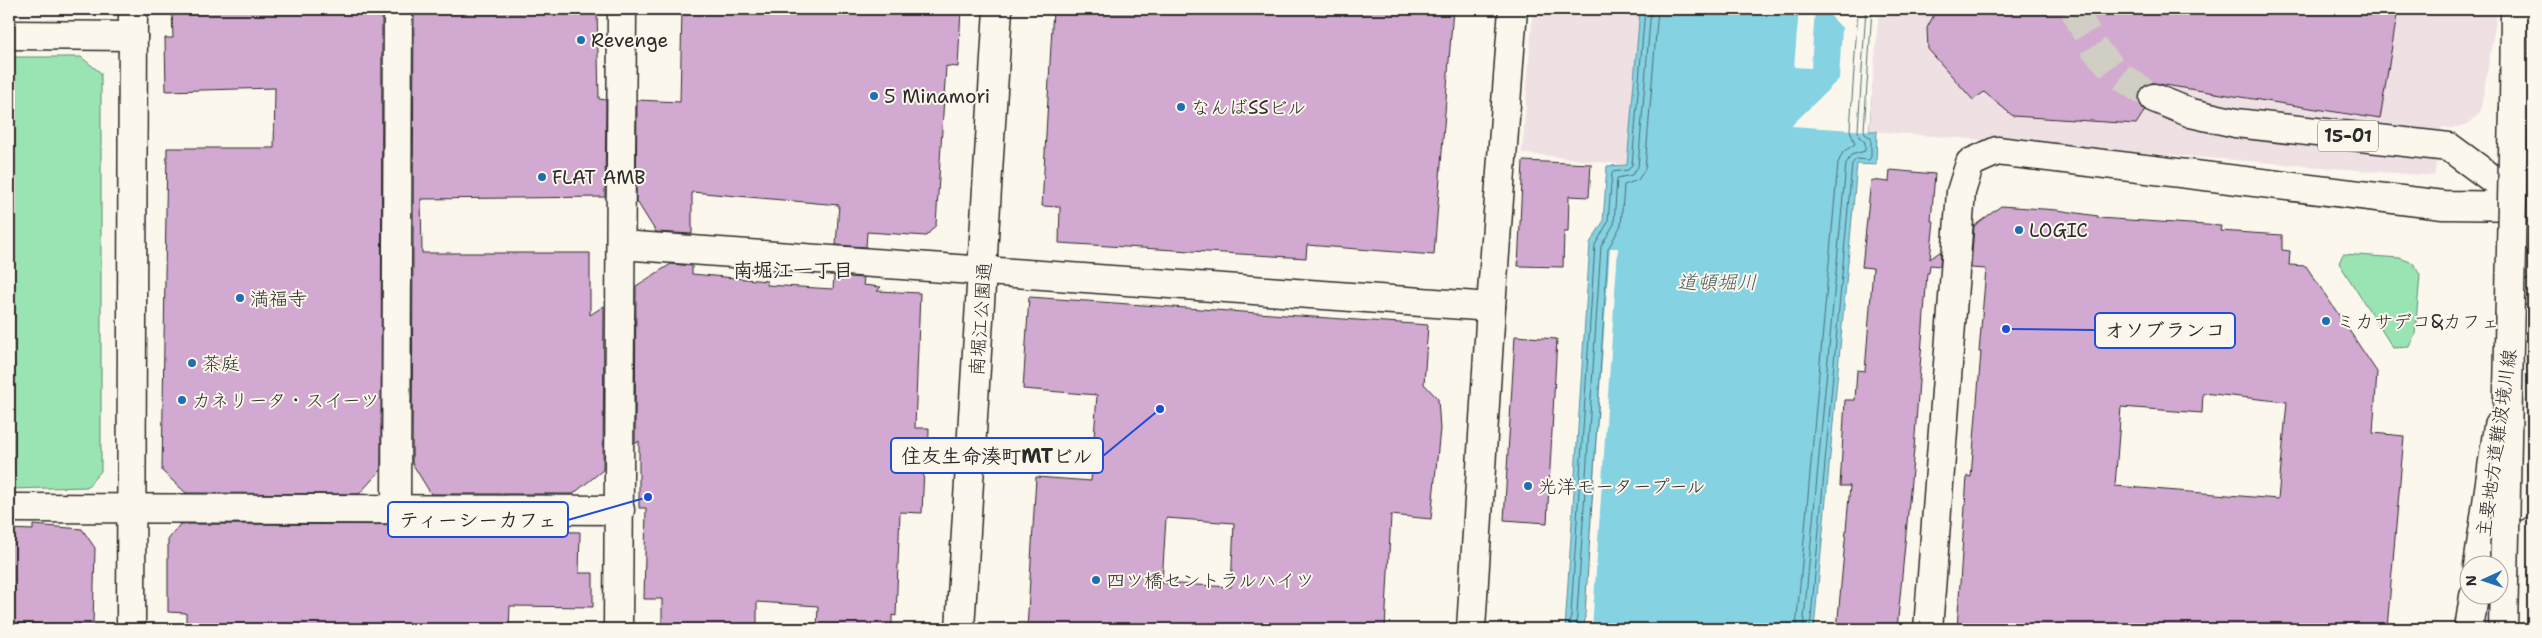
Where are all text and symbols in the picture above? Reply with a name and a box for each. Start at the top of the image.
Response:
place label: Revenge [591,28,668,53]
marker: Revenge [575,34,587,46]
place label: 5 Minamori [884,84,990,109]
marker: 5 Minamori [868,90,880,102]
place label: なんばSSビル [1191,95,1306,120]
marker: なんばSSビル [1175,101,1187,113]
road number: 15-01 [2318,120,2378,152]
place label: FLAT AMB [552,165,646,190]
marker: FLAT AMB [536,171,548,183]
place label: LOGIC [2029,218,2088,243]
marker: LOGIC [2013,224,2025,236]
district label: 南堀江一丁目 [733,257,853,283]
street label: 南堀江公園通 [964,261,997,377]
water label: 道頓堀川 [1677,269,1757,295]
place label: 満福寺 [250,286,307,311]
marker: 満福寺 [234,292,246,304]
place label: ミカサデコ&カフェ [2336,309,2500,334]
callout: オソブランコ [2095,313,2235,348]
marker: ミカサデコ&カフェ [2320,315,2332,327]
text: オソブランコ [2105,317,2225,343]
street label: 主要地方道難波境川線 [2471,347,2522,539]
place label: 茶庭 [202,351,240,376]
marker: 茶庭 [186,357,198,369]
place label: カネリータ・スイーツ [192,388,379,413]
marker: カネリータ・スイーツ [176,394,188,406]
callout: 住友生命湊町MTビル [891,438,1103,473]
text: 住友生命湊町MTビル [901,443,1093,469]
place label: 光洋モータープール [1538,474,1706,499]
marker: 光洋モータープール [1522,480,1534,492]
callout: ティーシーカフェ [388,502,568,537]
text: ティーシーカフェ [399,507,557,533]
north arrow [2460,556,2510,606]
place label: 四ツ橋セントラルハイツ [1106,568,1314,593]
marker: 四ツ橋セントラルハイツ [1090,574,1102,586]
text: N [2462,575,2480,587]

